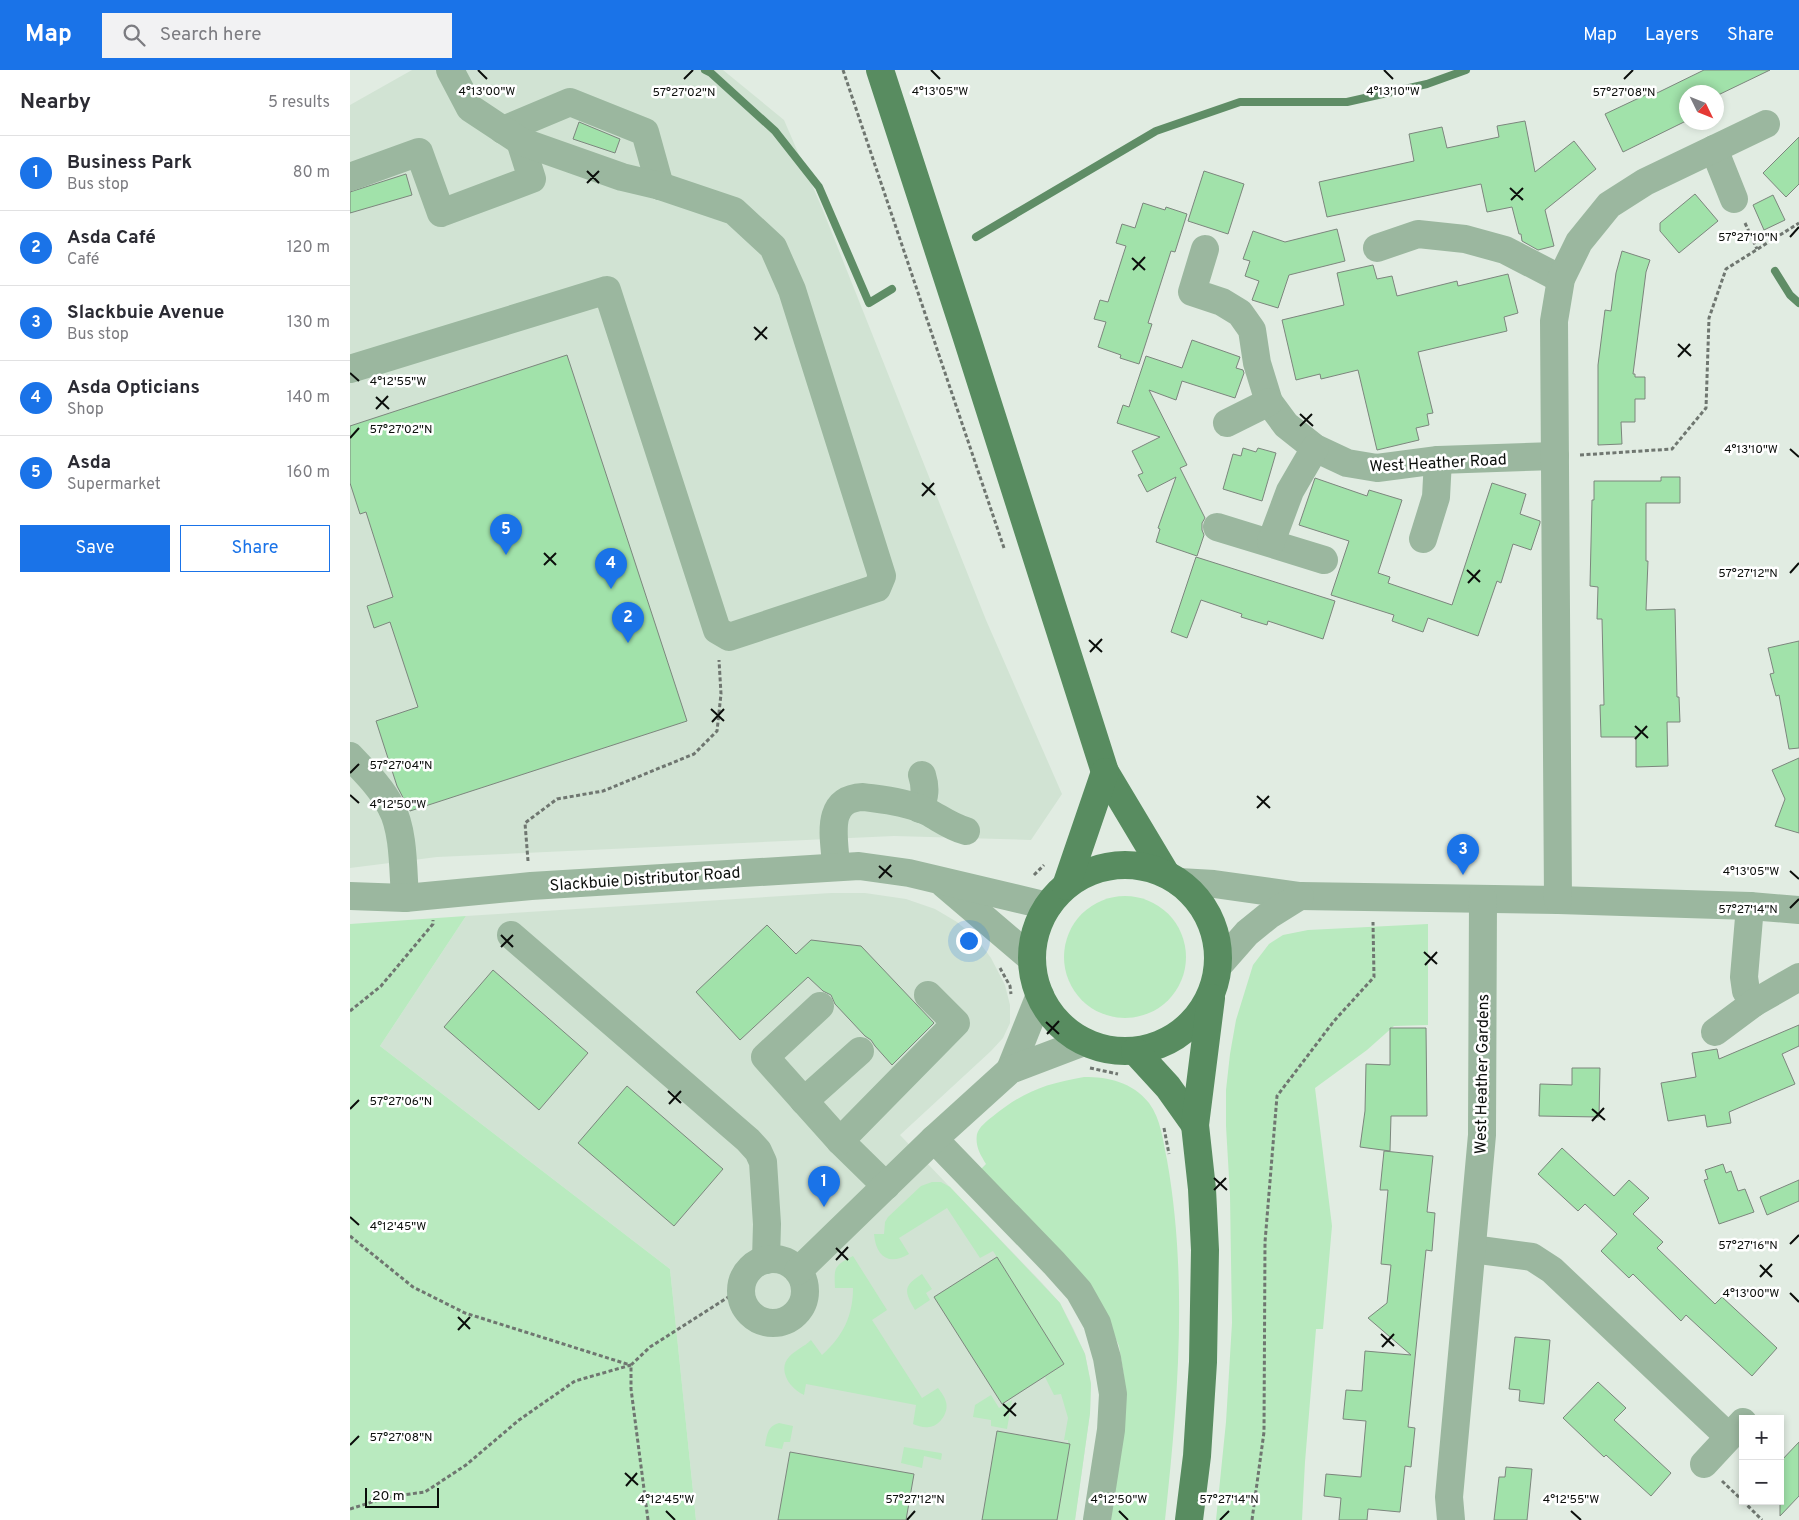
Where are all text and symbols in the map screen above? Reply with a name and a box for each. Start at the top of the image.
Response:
search box [102,13,452,58]
text: Map [25,20,72,50]
icon: search [120,21,148,49]
text: Search here [160,23,261,47]
text: Map [1583,24,1617,47]
text: Layers [1645,24,1699,47]
text: Share [1727,24,1774,47]
text: 4°13'00"W [459,84,515,100]
text: 4°13'05"W [912,84,968,100]
text: 4°13'10"W [1366,84,1420,100]
text: 57°27'02"N [653,85,715,101]
text: 57°27'08"N [1593,85,1655,101]
north arrow [1679,85,1724,130]
text: Nearby [20,89,91,116]
text: 5 results [268,93,330,113]
text: Business Park [67,151,192,175]
text: 1 [33,163,39,183]
text: 80 m [293,163,330,183]
text: Bus stop [67,175,129,195]
text: Asda Café [67,226,156,250]
text: 57°27'10"N [1718,230,1778,246]
text: 2 [31,238,41,258]
text: 120 m [287,238,330,258]
text: Café [67,250,99,270]
text: Slackbuie Avenue [67,301,224,325]
text: 3 [31,313,41,333]
text: 130 m [287,313,330,333]
text: Bus stop [67,325,129,345]
text: 4°12'55"W [370,374,426,390]
text: Asda Opticians [67,376,200,400]
text: 4 [31,388,41,408]
text: 140 m [287,388,330,408]
text: Shop [67,400,104,420]
text: 57°27'02"N [370,422,432,438]
text: 4°13'10"W [1724,442,1778,458]
street label: West Heather Road [1369,450,1507,478]
text: Asda [67,451,111,475]
text: 5 [31,463,41,483]
text: 160 m [287,463,330,483]
text: Supermarket [67,475,161,495]
pin: 5 [490,514,522,555]
button: Save [20,525,170,572]
button: Share [180,525,330,572]
pin: 4 [595,548,627,589]
text: 57°27'12"N [1718,566,1778,582]
pin: 2 [612,602,644,643]
text: 57°27'04"N [369,758,433,774]
text: 4°12'50"W [370,797,426,813]
pin: 3 [1447,834,1479,875]
street label: Slackbuie Distributor Road [549,863,741,897]
text: 4°13'05"W [1723,864,1779,880]
text: 57°27'14"N [1718,902,1778,918]
your location [956,928,982,954]
street label: West Heather Gardens [1472,994,1494,1154]
text: 57°27'06"N [370,1094,432,1110]
pin: 1 [808,1166,840,1207]
text: 4°12'45"W [370,1219,426,1235]
text: 57°27'16"N [1718,1238,1778,1254]
text: 4°13'00"W [1723,1286,1779,1302]
map controls [1739,1415,1784,1505]
button: + [1739,1415,1784,1460]
text: 57°27'08"N [370,1430,432,1446]
button: − [1739,1460,1784,1505]
scale bar [365,1485,439,1508]
text: 20 m [372,1488,405,1505]
text: 4°12'45"W [638,1492,694,1508]
text: 57°27'12"N [885,1492,945,1508]
text: 4°12'50"W [1091,1492,1147,1508]
text: 57°27'14"N [1199,1492,1259,1508]
text: 4°12'55"W [1543,1492,1599,1508]

